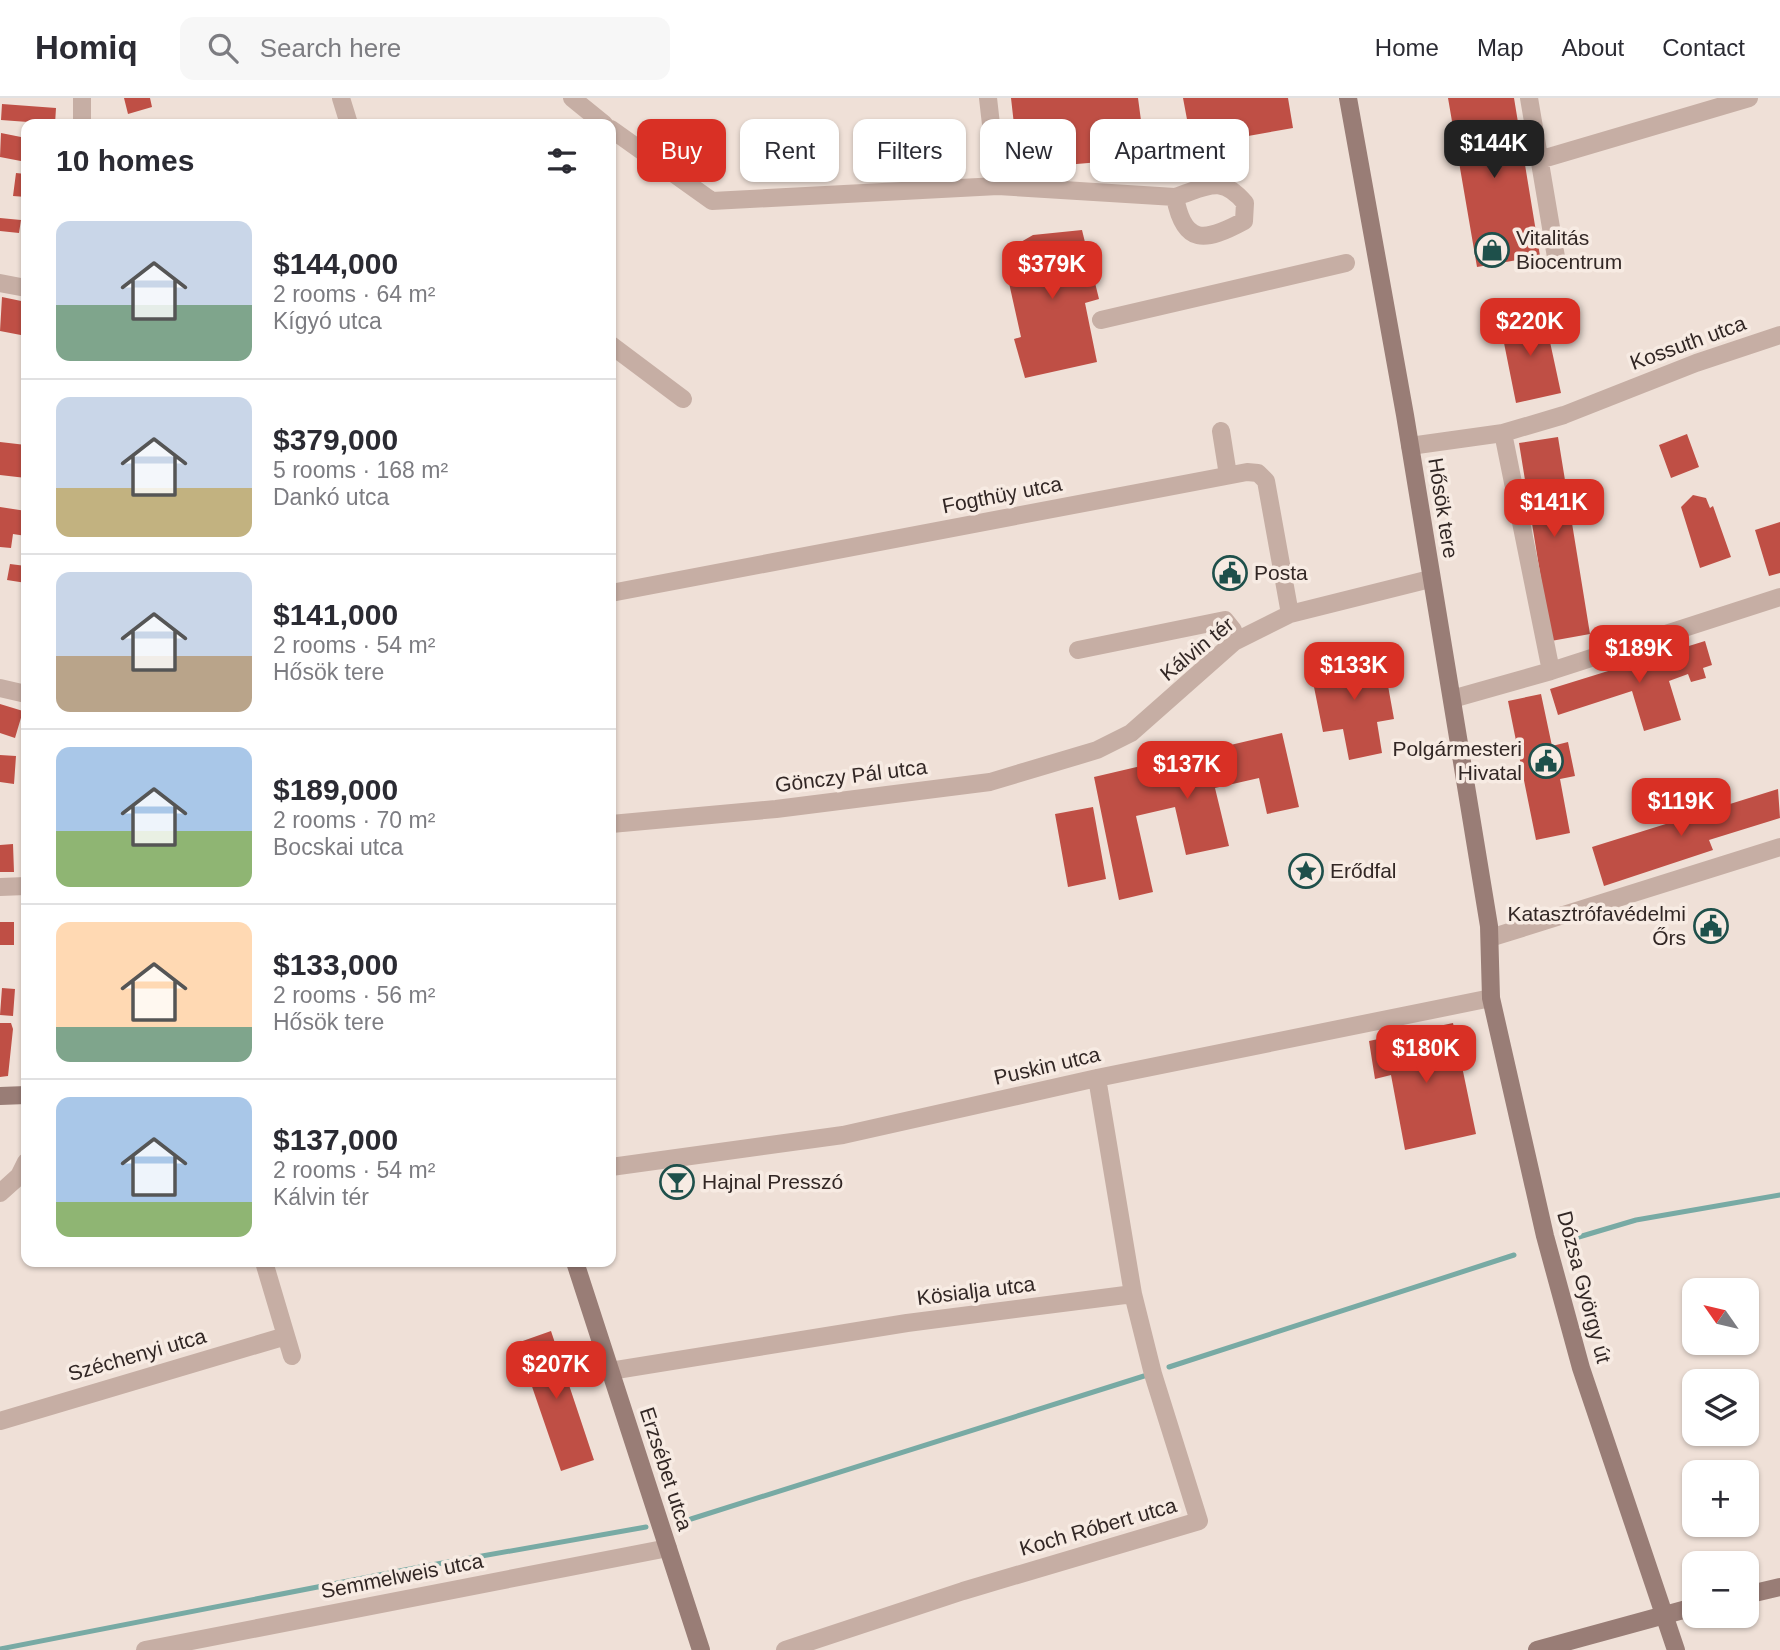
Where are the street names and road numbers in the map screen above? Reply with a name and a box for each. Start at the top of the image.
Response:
street label: Kossuth utca [1627,311,1749,374]
street label: Hősök tere [1424,456,1463,560]
street label: Fogthüy utca [940,472,1064,517]
street label: Kálvin tér [1155,612,1238,685]
street label: Gönczy Pál utca [774,755,929,796]
street label: Puskin utca [991,1042,1103,1089]
street label: Dózsa György út [1553,1208,1616,1366]
street label: Kösialja utca [915,1272,1037,1309]
street label: Széchenyi utca [65,1324,209,1385]
street label: Erzsébet utca [636,1404,697,1534]
street label: Koch Róbert utca [1017,1493,1179,1560]
street label: Semmelweis utca [319,1548,485,1602]

